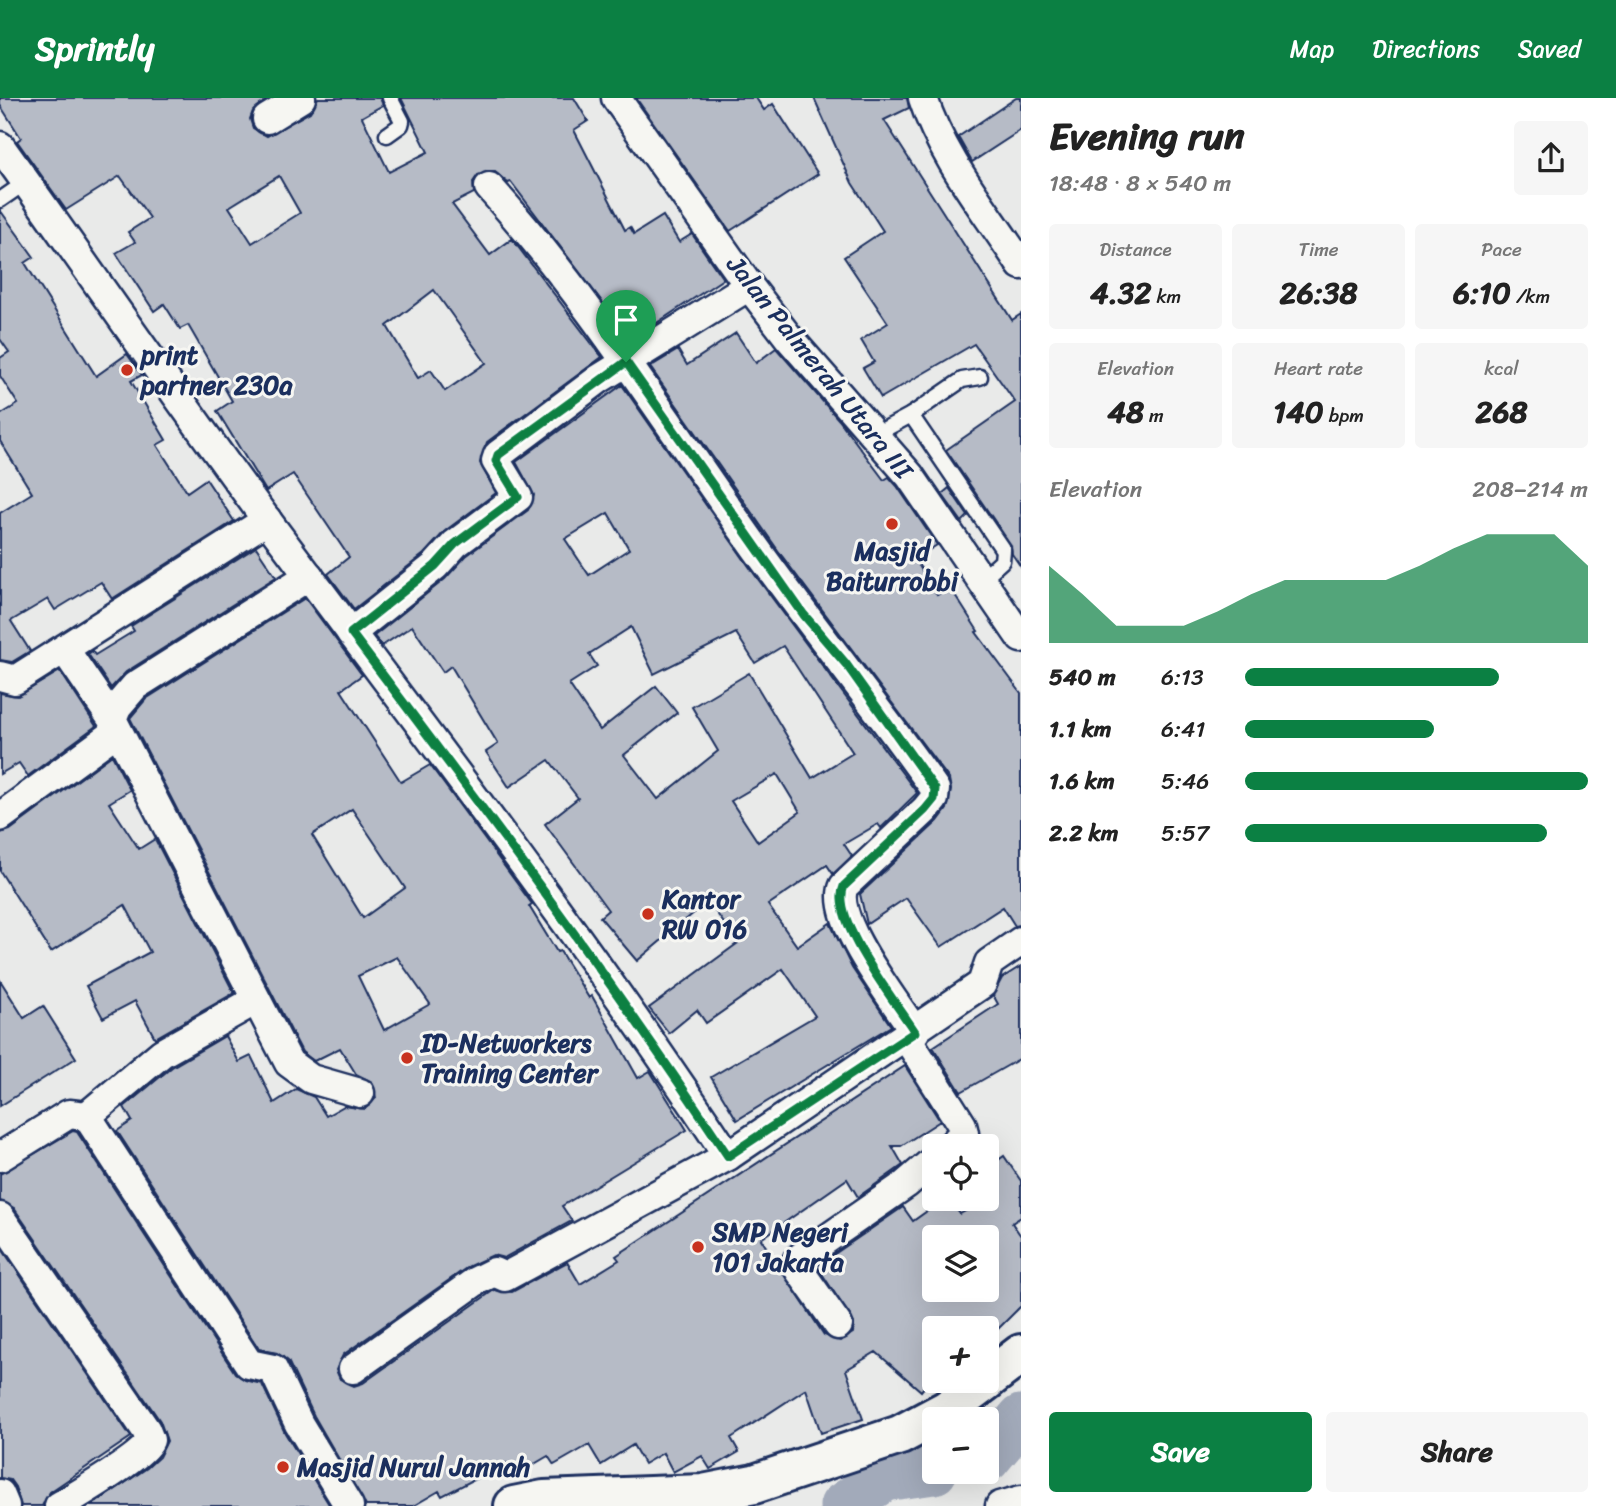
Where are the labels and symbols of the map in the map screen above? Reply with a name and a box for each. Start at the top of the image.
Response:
street label: Jalan Palmerah Utara III [714,244,926,491]
pin [596,290,656,362]
place label: print partner 230a [139,332,293,408]
marker: print partner 230a [119,362,135,378]
marker: Masjid Baiturrobbi [884,516,900,532]
place label: Masjid Baiturrobbi [826,528,960,604]
place label: Kantor RW 016 [661,876,748,952]
marker: Kantor RW 016 [640,906,656,922]
place label: ID-Networkers Training Center [419,1020,600,1096]
marker: ID-Networkers Training Center [399,1050,415,1066]
place label: SMP Negeri 101 Jakarta [711,1209,850,1285]
marker: SMP Negeri 101 Jakarta [690,1239,706,1255]
place label: Masjid Nurul Jannah [296,1444,530,1490]
marker: Masjid Nurul Jannah [275,1459,291,1475]

